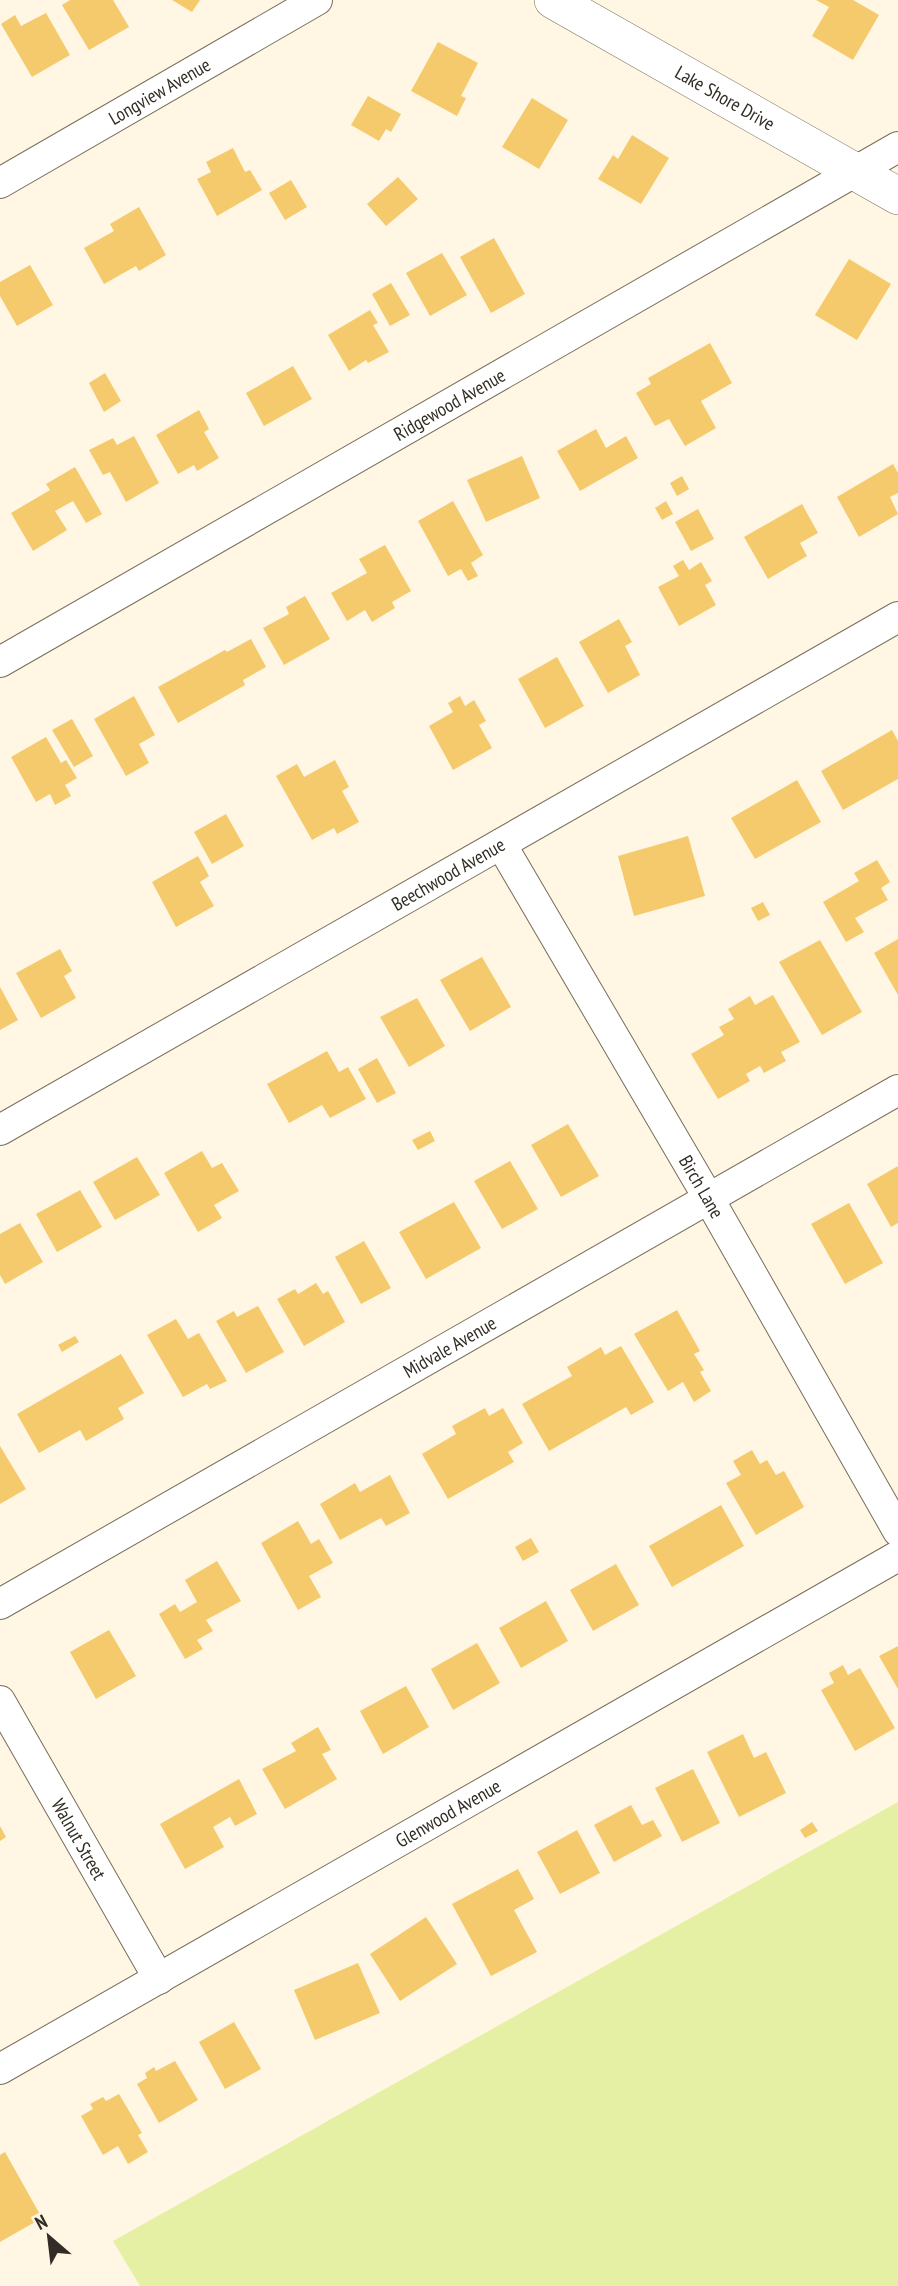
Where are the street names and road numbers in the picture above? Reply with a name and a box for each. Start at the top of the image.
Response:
street label: Longview Avenue [104,52,215,130]
street label: Lake Shore Drive [671,60,779,136]
street label: Ridgewood Avenue [389,363,510,446]
street label: Beechwood Avenue [387,832,509,916]
street label: Birch Lane [674,1151,729,1222]
street label: Midvale Avenue [399,1311,501,1383]
street label: Glenwood Avenue [391,1773,505,1853]
street label: Walnut Street [46,1794,112,1884]

